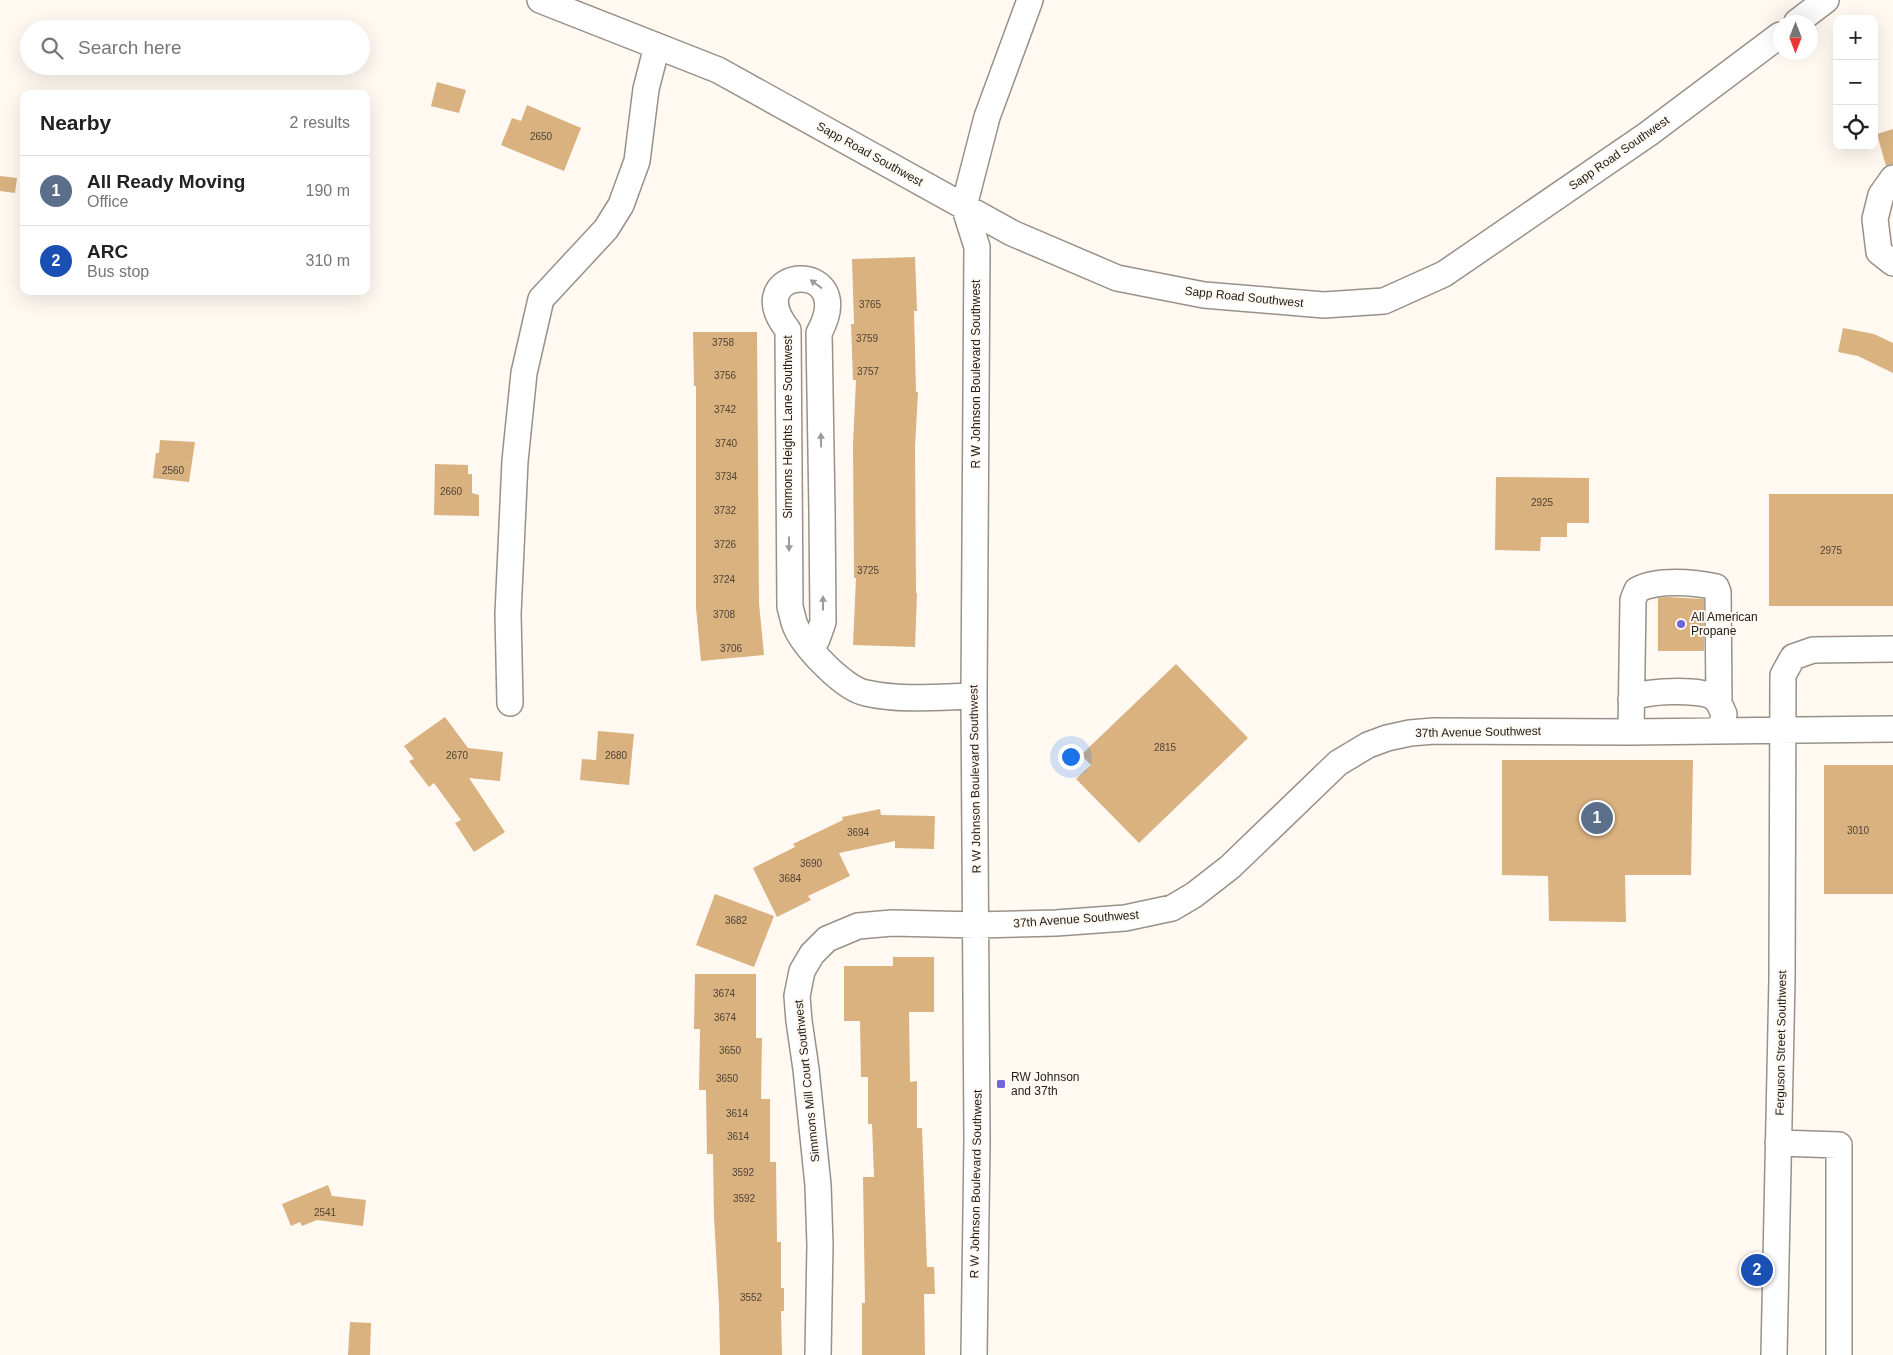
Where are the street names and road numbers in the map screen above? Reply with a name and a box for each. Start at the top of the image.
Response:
street label: Sapp Road Southwest [1566,113,1672,193]
street label: Sapp Road Southwest [814,119,926,189]
street label: R W Johnson Boulevard Southwest [969,279,983,468]
street label: Sapp Road Southwest [1184,284,1305,310]
street label: Simmons Heights Lane Southwest [781,335,795,519]
street label: R W Johnson Boulevard Southwest [966,684,984,873]
street label: 37th Avenue Southwest [1415,724,1542,740]
street label: 37th Avenue Southwest [1013,908,1140,930]
street label: Ferguson Street Southwest [1773,970,1789,1116]
street label: Simmons Mill Court Southwest [791,998,823,1163]
street label: R W Johnson Boulevard Southwest [967,1089,985,1278]

